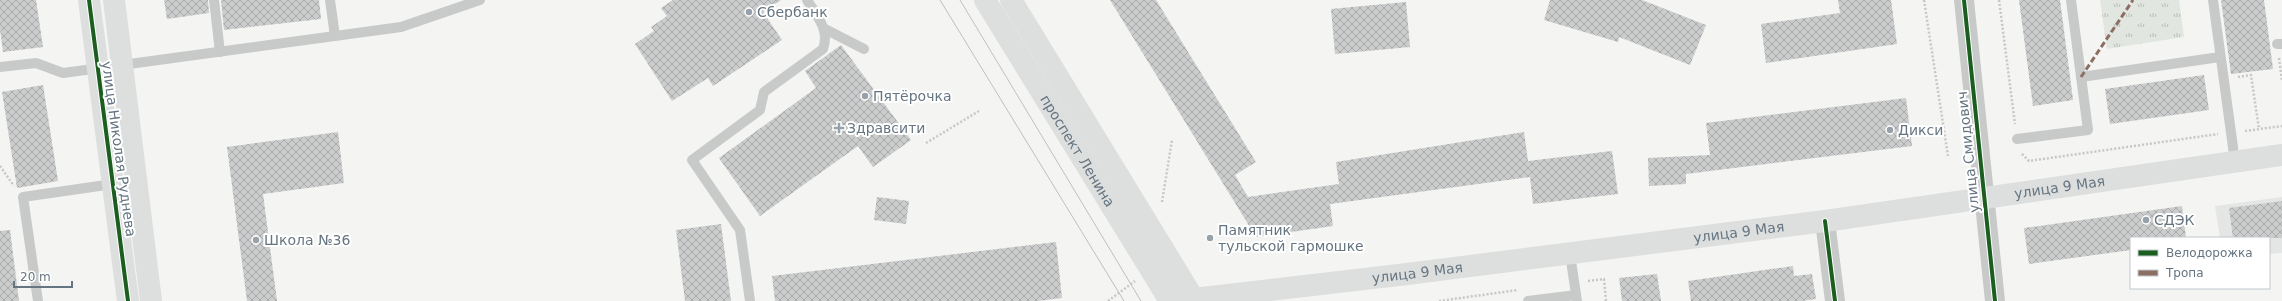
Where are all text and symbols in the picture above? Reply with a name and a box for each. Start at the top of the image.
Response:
place label: Сбербанк [757,4,828,20]
marker: Сбербанк [744,7,754,17]
street label: улица Николая Руднева [99,60,139,238]
place label: Пятёрочка [873,88,951,104]
street label: улица Смидович [1954,90,1982,214]
marker: Пятёрочка [860,91,870,101]
street label: проспект Ленина [1037,92,1118,210]
place label: Здравсити [847,120,925,136]
place label: Дикси [1898,122,1943,138]
marker: Здравсити [834,123,844,133]
marker: Дикси [1885,125,1895,135]
street label: улица 9 Мая [2013,173,2106,202]
place label: СДЭК [2154,212,2194,228]
marker: СДЭК [2141,215,2151,225]
street label: улица 9 Мая [1692,218,1785,246]
place label: Памятник тульской гармошке [1218,222,1364,254]
place label: Школа №36 [264,232,350,248]
marker: Памятник тульской гармошке [1205,233,1215,243]
marker: Школа №36 [251,235,261,245]
legend [2130,237,2270,289]
text: Велодорожка [2166,246,2253,260]
street label: улица 9 Мая [1371,259,1464,286]
scale bar [14,263,72,289]
text: Тропа [2165,266,2204,280]
text: 20 m [20,270,51,284]

